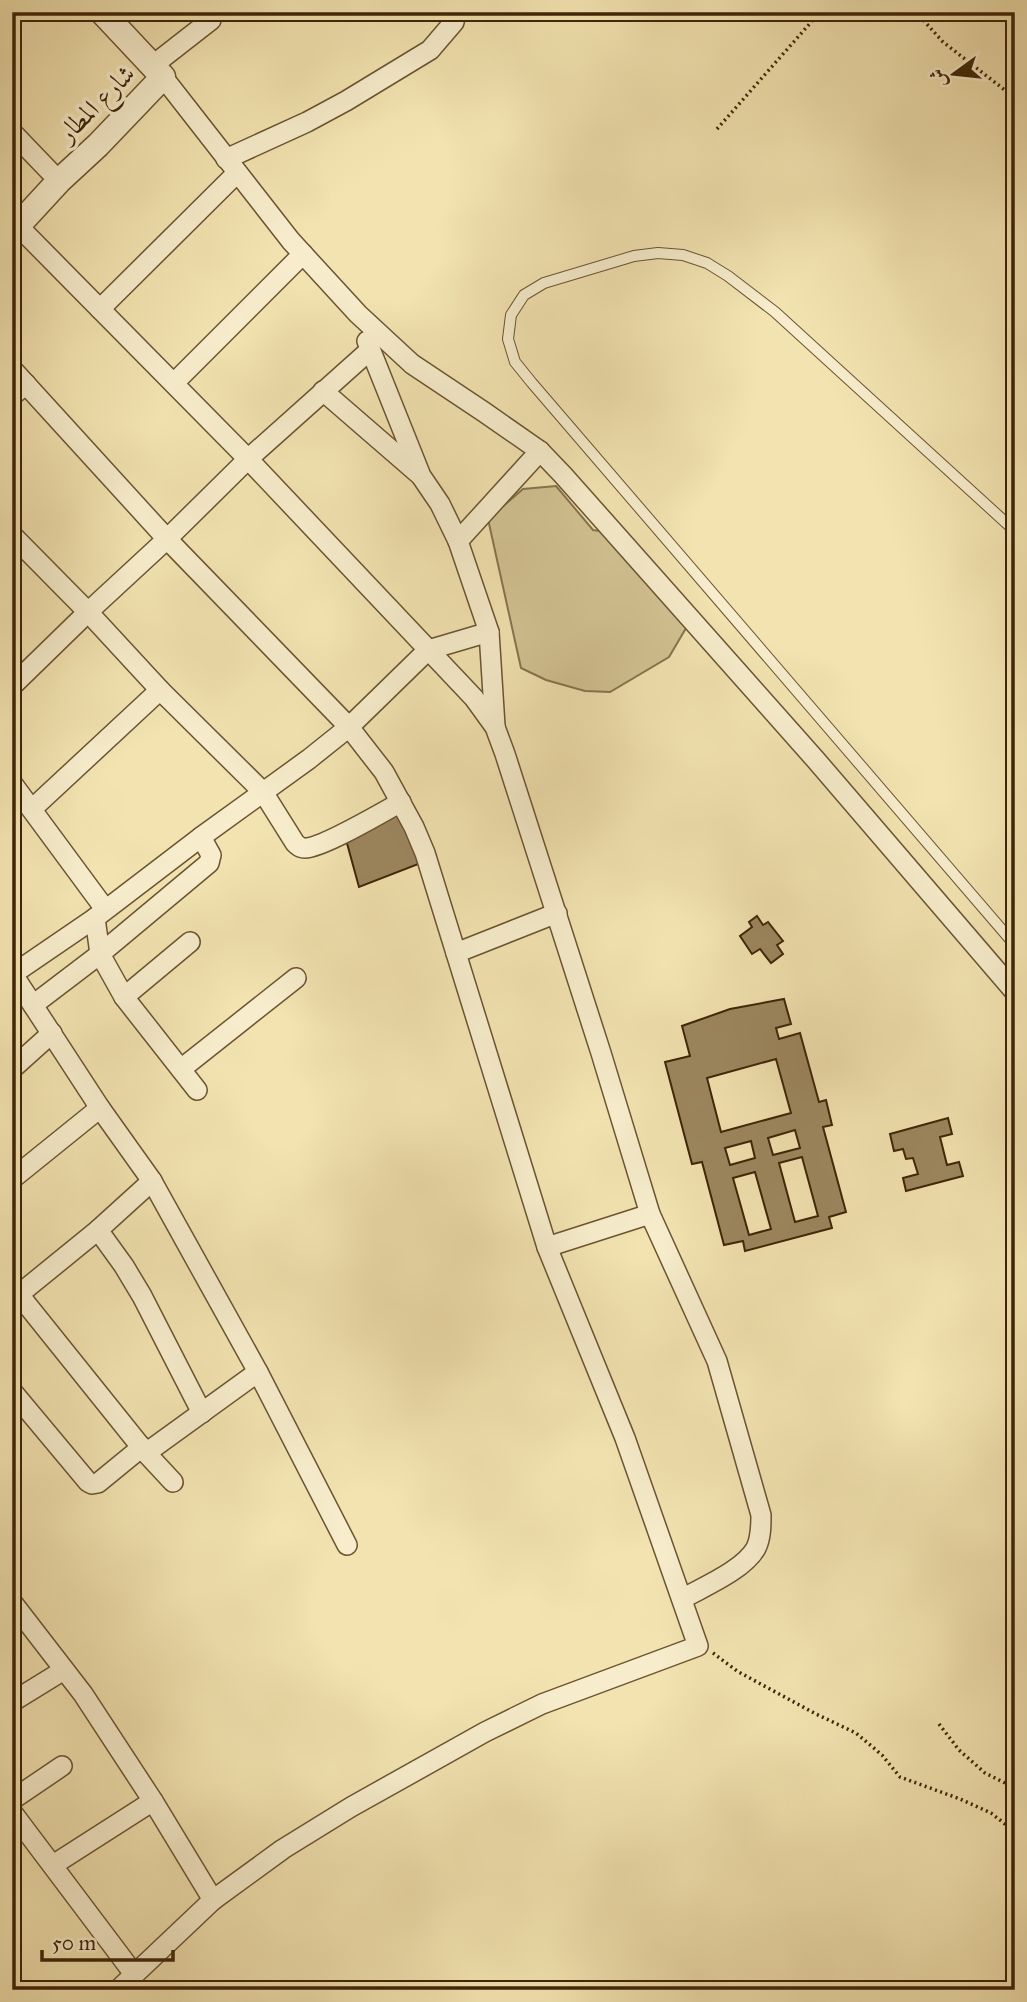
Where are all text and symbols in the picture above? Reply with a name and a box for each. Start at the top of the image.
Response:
north arrow [918,38,988,108]
street label: شارع المطار [49,58,146,155]
text: ش [925,66,952,90]
scale bar [42,1918,173,1962]
text: 50 m [52,1930,97,1956]

